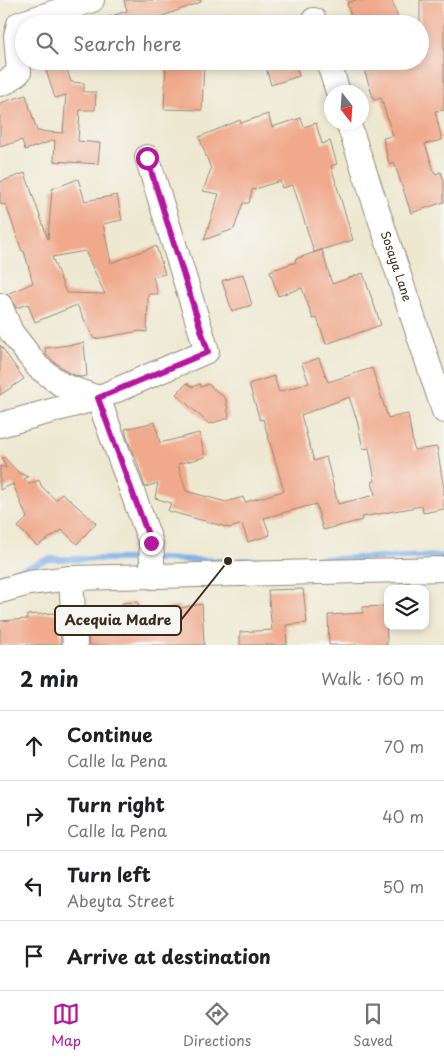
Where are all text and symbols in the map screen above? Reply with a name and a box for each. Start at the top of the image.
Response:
search box [15,15,429,70]
icon: search [33,29,61,57]
text: Search here [73,29,182,57]
north arrow [324,85,369,130]
route start [136,147,159,170]
street label: Sosaya Lane [377,228,417,304]
route end [140,532,163,555]
map controls [384,585,429,630]
button: layers [384,585,429,630]
callout: Acequia Madre [55,606,181,635]
text: Acequia Madre [65,609,172,630]
text: 2 min [20,662,79,694]
text: Walk · 160 m [321,666,424,690]
text: Continue [67,720,153,748]
icon: ahead [20,732,48,760]
text: 70 m [384,734,424,758]
text: Calle la Pena [67,748,167,772]
text: Turn right [67,790,165,818]
icon: right [20,802,48,830]
text: 40 m [382,804,424,828]
text: Calle la Pena [67,818,167,842]
text: Turn left [67,860,151,888]
icon: left [20,872,48,900]
text: 50 m [383,874,424,898]
text: Abeyta Street [67,888,174,912]
icon: arrive [20,942,48,970]
text: Arrive at destination [67,942,271,970]
tab: Map [51,1000,81,1051]
tab: Directions [183,1000,251,1051]
tab: Saved [353,1000,393,1051]

